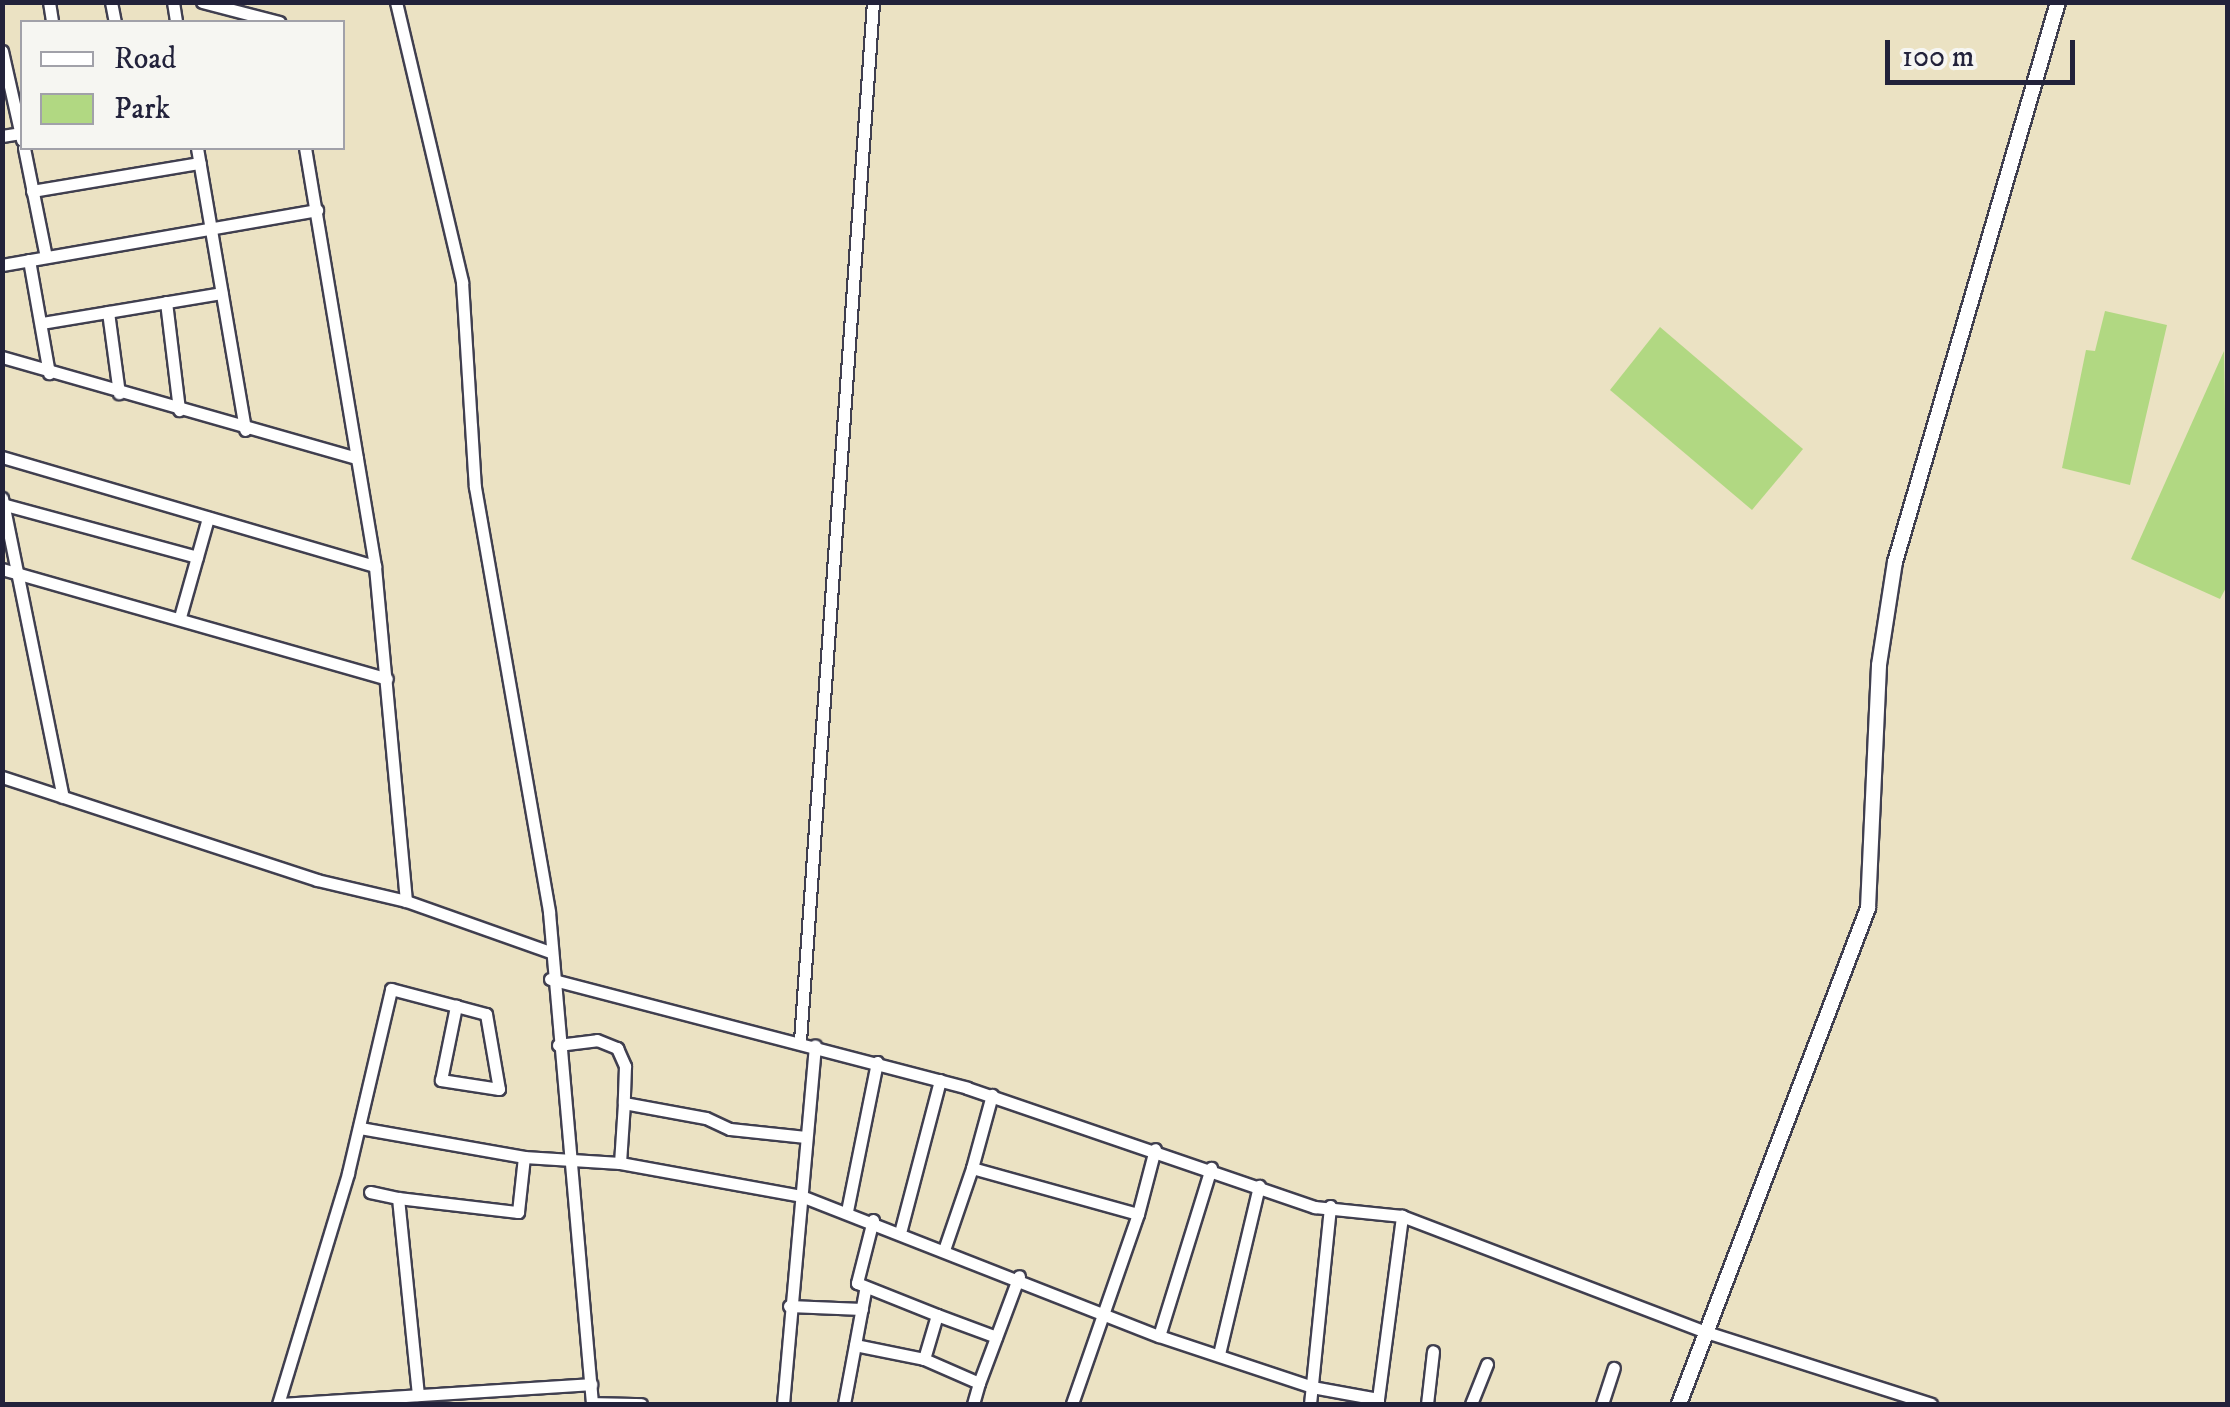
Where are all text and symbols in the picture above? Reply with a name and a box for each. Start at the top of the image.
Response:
legend [20,20,345,150]
scale bar [1890,20,2080,82]
text: 100 m [1902,39,1974,76]
text: Road [114,41,176,78]
text: Park [114,91,170,128]

